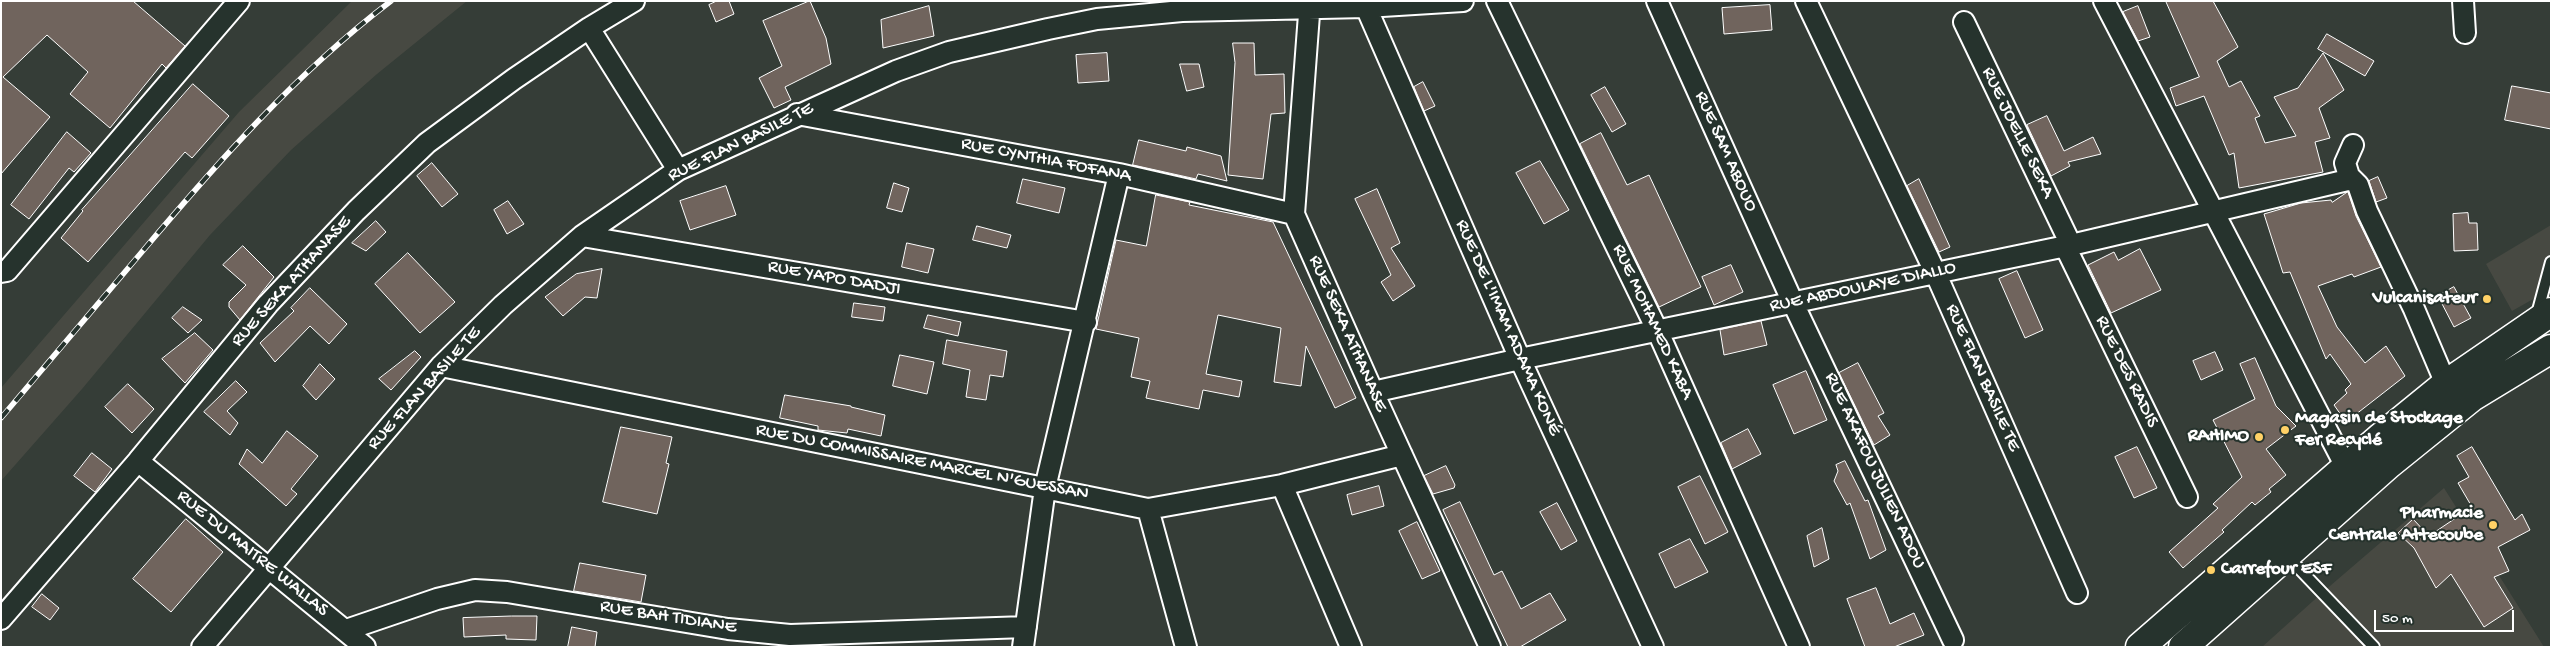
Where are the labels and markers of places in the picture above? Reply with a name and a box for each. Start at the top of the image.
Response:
place label: Vulcanisateur [2372,288,2477,310]
marker: Vulcanisateur [2481,293,2493,305]
place label: Magasin de Stockage Fer Recyclé [2295,408,2463,452]
marker: Magasin de Stockage Fer Recyclé [2279,424,2291,436]
place label: RAHIMO [2188,426,2249,448]
marker: RAHIMO [2253,431,2265,443]
place label: Pharmacie Centrale Attecoube [2329,503,2483,547]
marker: Pharmacie Centrale Attecoube [2487,519,2499,531]
place label: Carrefour ESF [2221,559,2331,581]
marker: Carrefour ESF [2205,564,2217,576]

